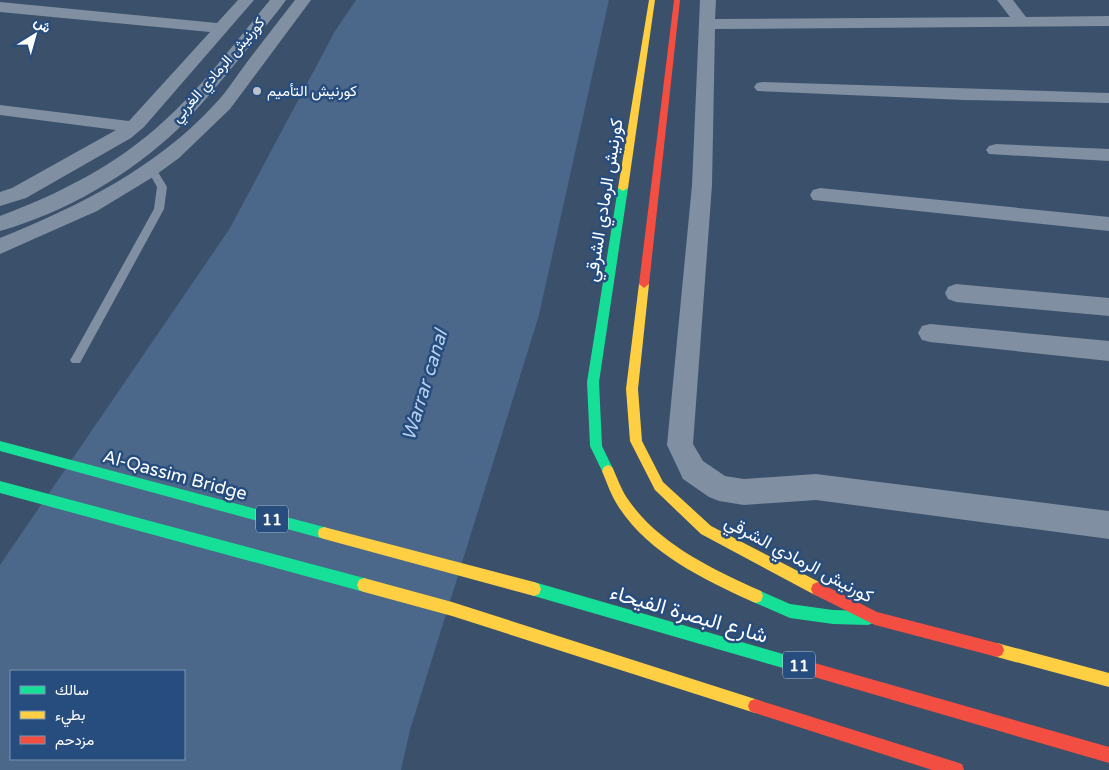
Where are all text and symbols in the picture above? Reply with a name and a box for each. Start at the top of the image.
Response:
north arrow [10,10,60,60]
text: ش [31,13,54,37]
street label: كورنيش الرمادي الغربي [168,14,272,129]
place label: كورنيش التأميم [267,82,357,101]
marker: كورنيش التأميم [251,85,263,97]
street label: كورنيش الرمادي الشرقي [580,117,632,284]
water label: Warrar canal [398,325,453,443]
street label: Al-Qassim Bridge [101,445,249,505]
road number: 11 [256,506,288,532]
street label: كورنيش الرمادي الشرقي [719,511,877,611]
street label: شارع البصرة الفيحاء [607,580,771,650]
road number: 11 [783,652,815,678]
legend [10,670,185,760]
text: سالك [55,681,89,699]
text: بطيء [55,706,85,728]
text: مزدحم [55,731,94,750]

